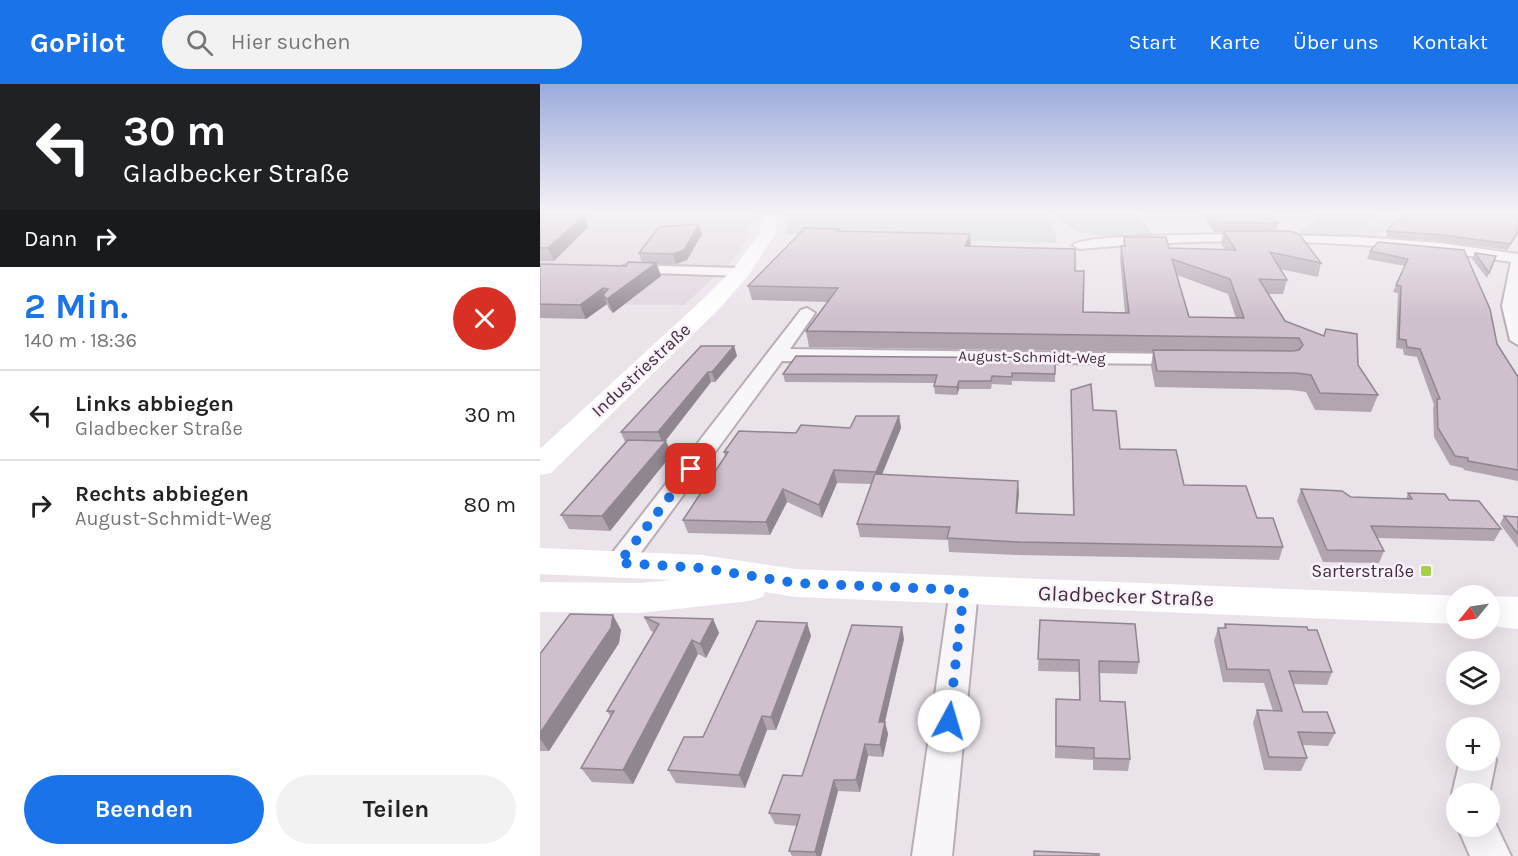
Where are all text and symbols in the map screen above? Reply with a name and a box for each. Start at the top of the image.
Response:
search box [162,15,582,69]
text: GoPilot [30,26,126,59]
icon: search [183,26,216,59]
text: Hier suchen [231,29,351,55]
text: Start [1129,30,1176,54]
text: Karte [1209,30,1260,54]
text: Über uns [1293,30,1379,54]
text: Kontakt [1412,30,1488,54]
text: 30 m [123,106,226,156]
icon: left [24,108,102,186]
text: Gladbecker Straße [123,157,349,189]
icon: right [89,222,122,255]
text: Dann [24,226,77,252]
text: 2 Min. [24,285,128,327]
button: close [453,287,516,350]
street label: Industriestraße [587,318,695,422]
text: 140 m · 18:36 [24,329,137,352]
street label: August-Schmidt-Weg [958,347,1106,367]
text: Links abbiegen [75,391,234,417]
icon: left [24,399,57,432]
text: 30 m [464,402,516,428]
text: Gladbecker Straße [75,417,243,440]
pin [665,443,716,494]
icon: arrive [674,452,707,485]
text: Rechts abbiegen [75,481,249,507]
icon: right [24,489,57,522]
text: 80 m [464,492,516,518]
text: August-Schmidt-Weg [75,507,271,530]
place label: Sarterstraße [1311,560,1414,582]
marker: Sarterstraße [1419,564,1433,578]
street label: Gladbecker Straße [1038,581,1214,611]
north arrow [1446,585,1500,639]
map controls [1446,585,1500,837]
button: layers [1446,651,1500,705]
position arrow [917,689,981,753]
button: + [1446,717,1500,771]
button: Beenden [24,775,264,844]
button: Teilen [276,775,516,844]
button: − [1446,783,1500,837]

